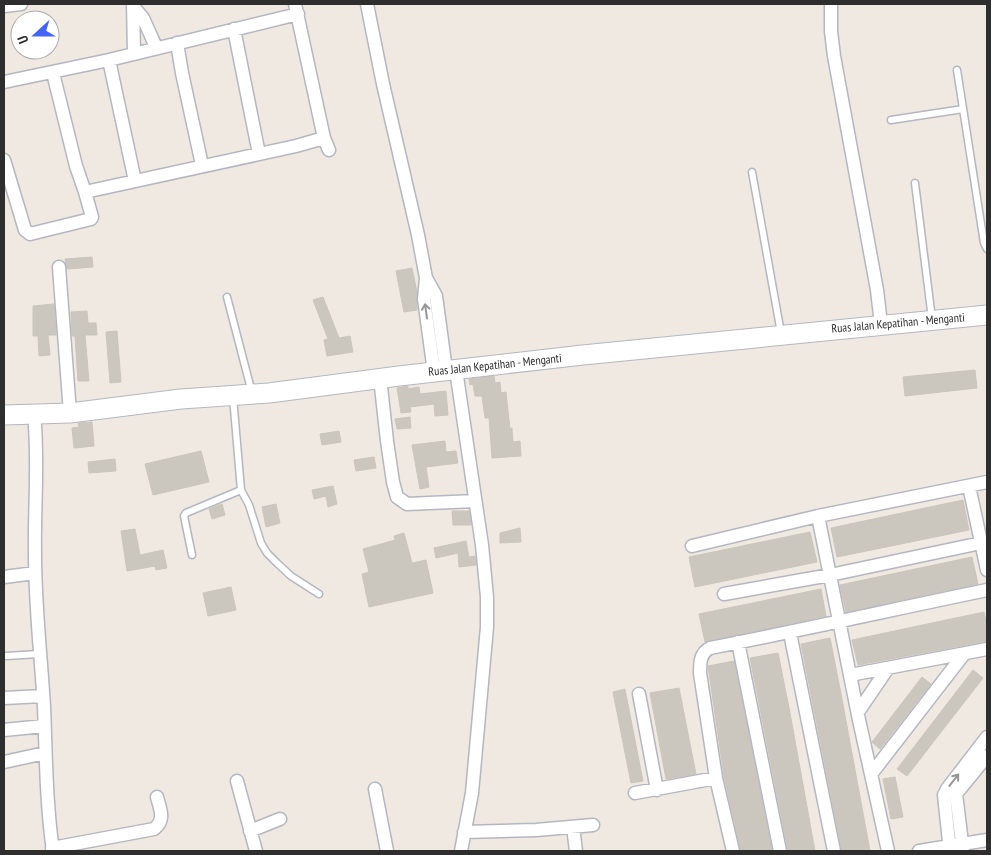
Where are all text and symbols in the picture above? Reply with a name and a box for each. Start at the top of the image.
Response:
north arrow [10,10,60,60]
text: U [13,33,33,46]
one-way arrow [420,304,430,320]
street label: Ruas Jalan Kepatihan - Menganti [831,309,965,336]
street label: Ruas Jalan Kepatihan - Menganti [428,350,562,379]
one-way arrow [948,774,959,787]

